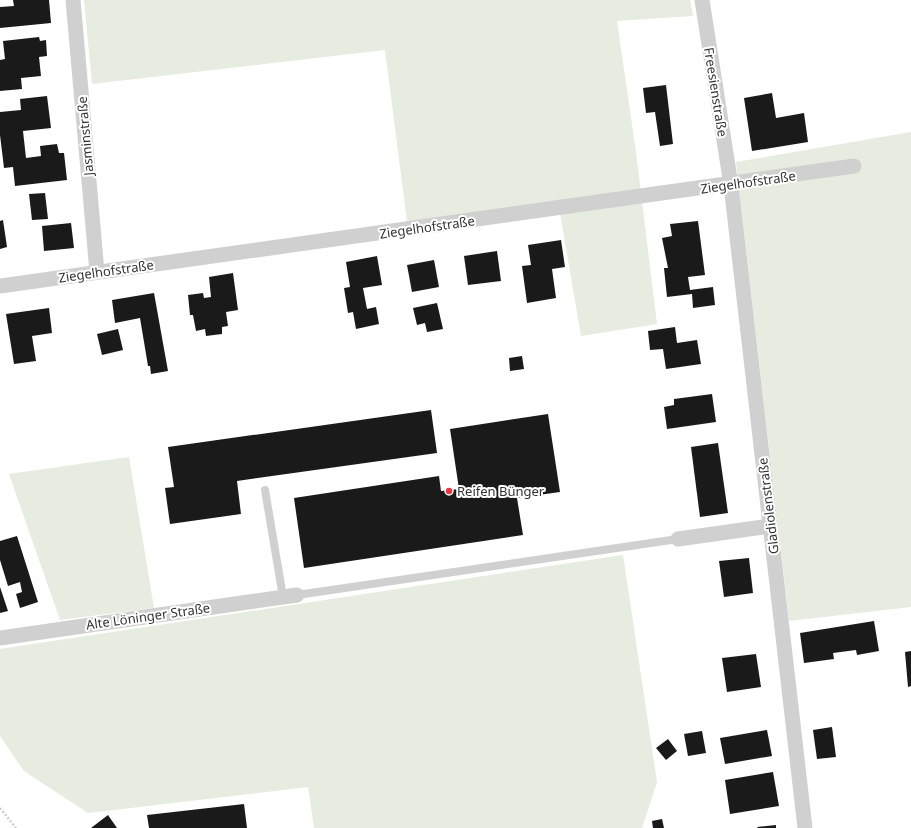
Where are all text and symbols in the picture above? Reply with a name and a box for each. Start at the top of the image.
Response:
street label: Freesienstraße [700,46,732,138]
street label: Jasminstraße [73,96,98,178]
street label: Ziegelhofstraße [699,166,797,198]
street label: Ziegelhofstraße [378,211,476,243]
street label: Ziegelhofstraße [57,255,155,287]
street label: Gladiolenstraße [753,457,783,555]
place label: Reifen Bünger [457,482,545,500]
marker: Reifen Bünger [444,486,454,496]
street label: Alte Löninger Straße [85,598,211,634]

